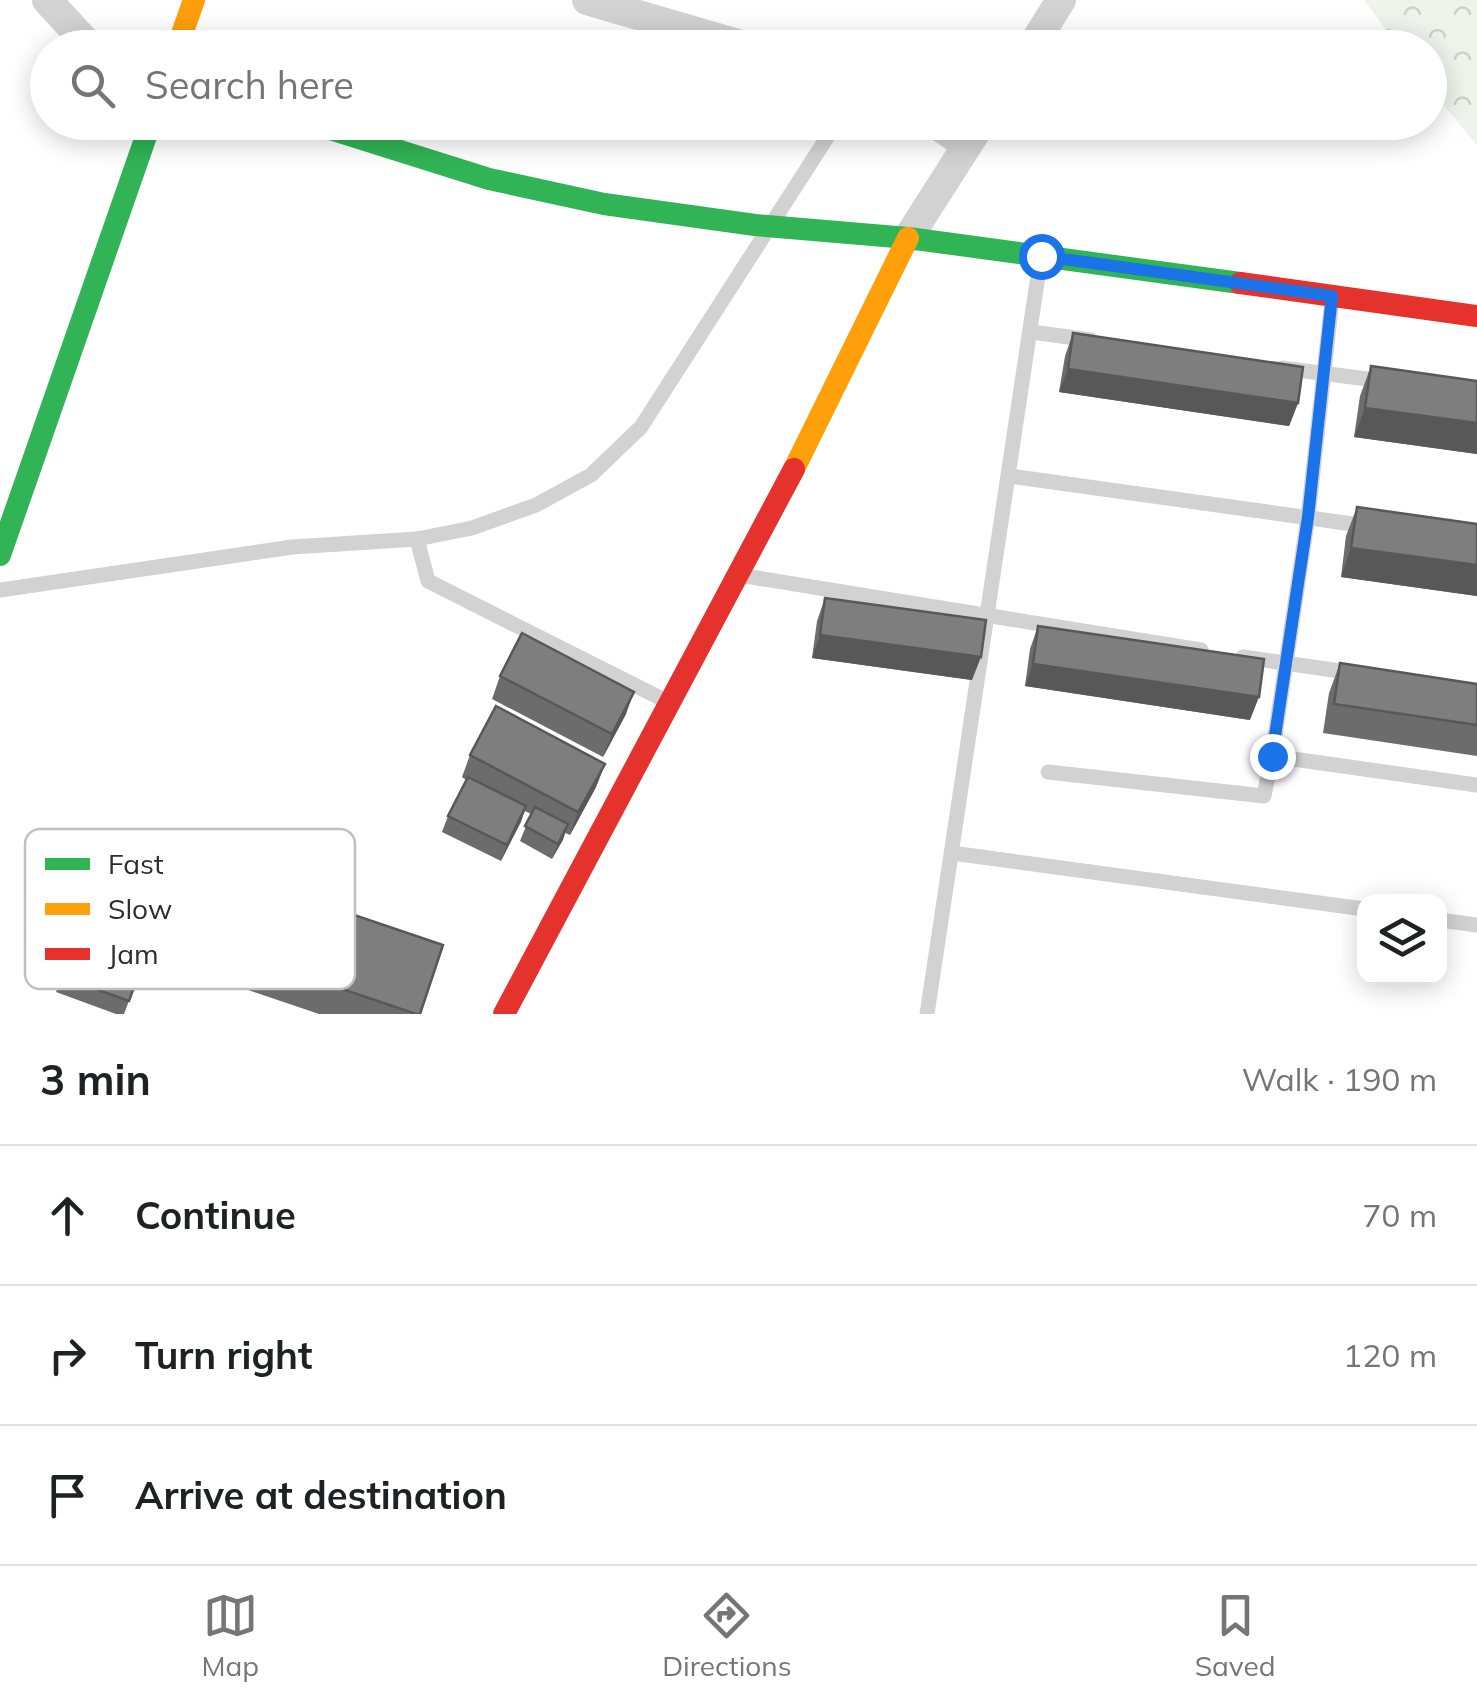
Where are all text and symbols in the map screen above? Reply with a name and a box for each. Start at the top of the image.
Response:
search box [30,30,1447,140]
icon: search [65,58,120,113]
text: Search here [145,61,354,109]
route start [1019,234,1065,280]
route end [1250,734,1296,780]
legend [25,829,355,989]
text: Fast [108,846,164,881]
text: Slow [108,891,172,926]
map controls [1357,894,1447,984]
button: layers [1357,894,1447,984]
text: Jam [108,936,159,971]
text: 3 min [40,1053,151,1106]
text: Walk · 190 m [1242,1059,1437,1099]
icon: ahead [40,1188,95,1243]
text: Continue [135,1191,296,1239]
text: 70 m [1362,1195,1437,1235]
icon: right [40,1328,95,1383]
text: Turn right [135,1331,312,1379]
text: 120 m [1343,1335,1437,1375]
icon: arrive [40,1468,95,1523]
text: Arrive at destination [135,1471,507,1519]
tab: Map [202,1588,259,1683]
tab: Directions [662,1588,792,1683]
tab: Saved [1195,1588,1275,1683]

